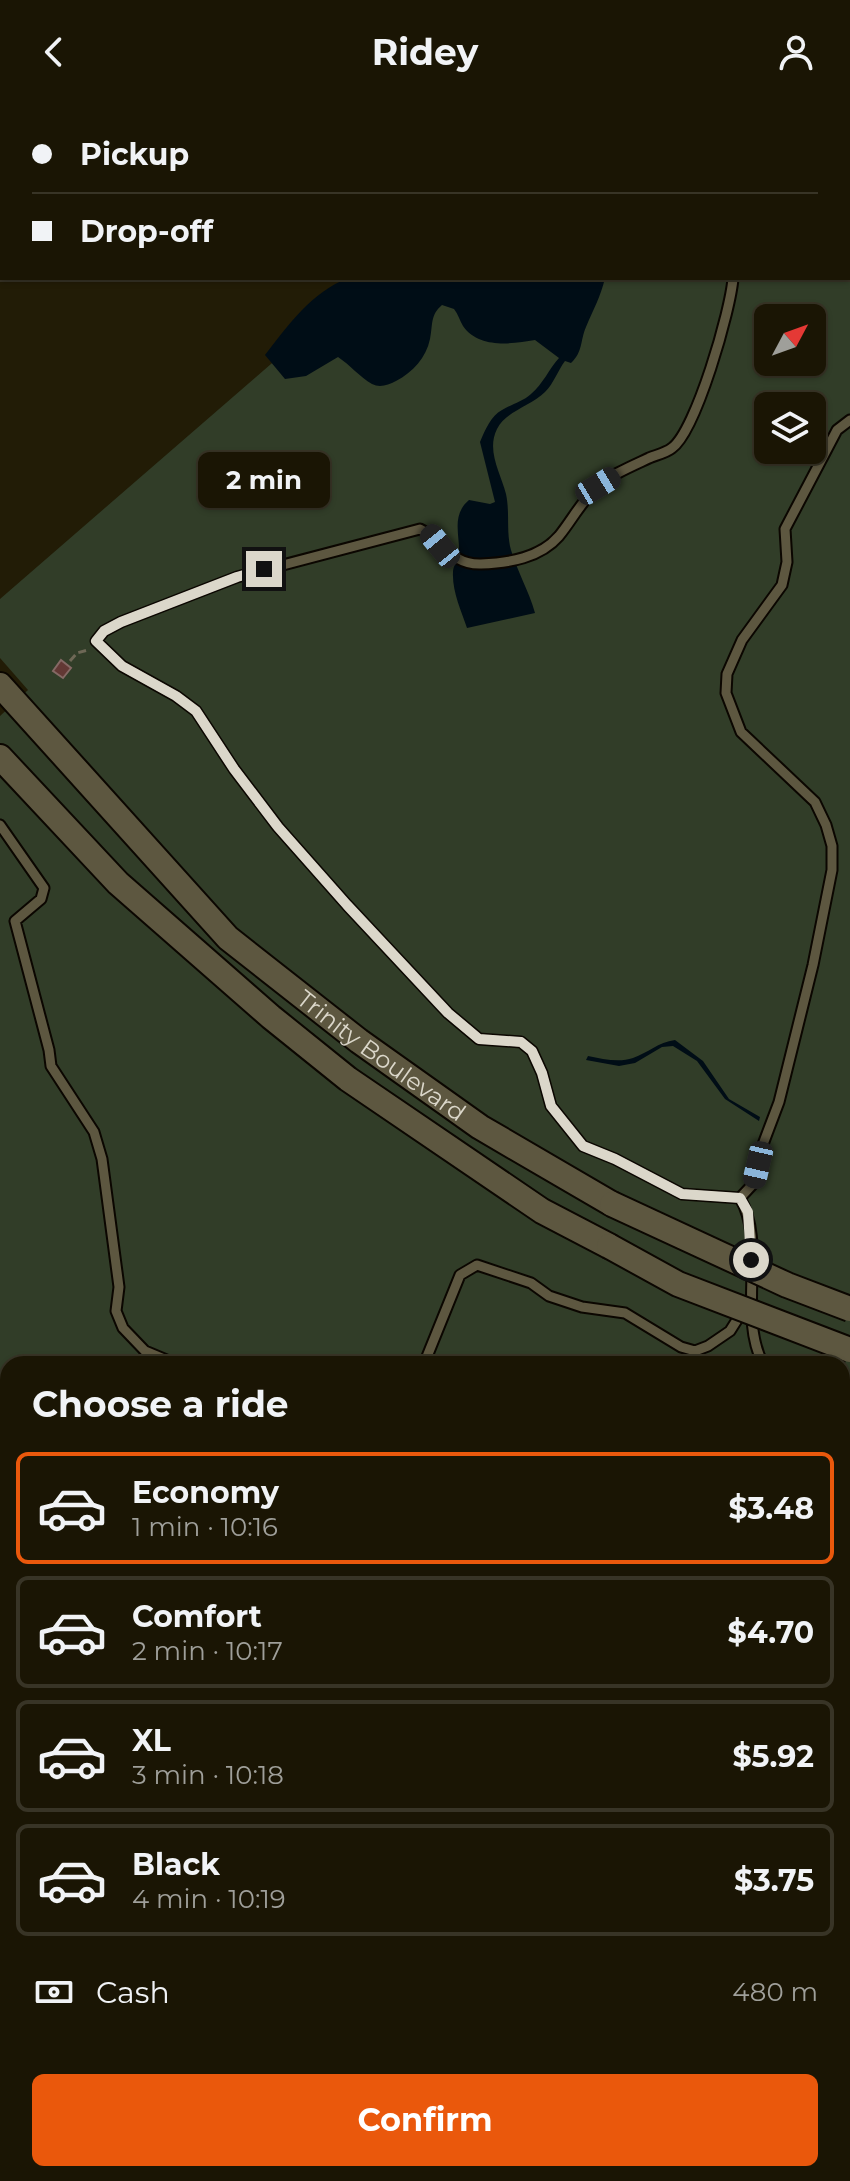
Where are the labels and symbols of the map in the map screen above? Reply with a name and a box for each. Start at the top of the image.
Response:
north arrow [754,304,826,376]
callout: 2 min [198,453,330,509]
car [571,463,625,509]
car [416,520,464,572]
route end [246,551,282,587]
street label: Trinity Boulevard [292,984,472,1127]
car [741,1139,775,1191]
route start [733,1242,769,1278]

